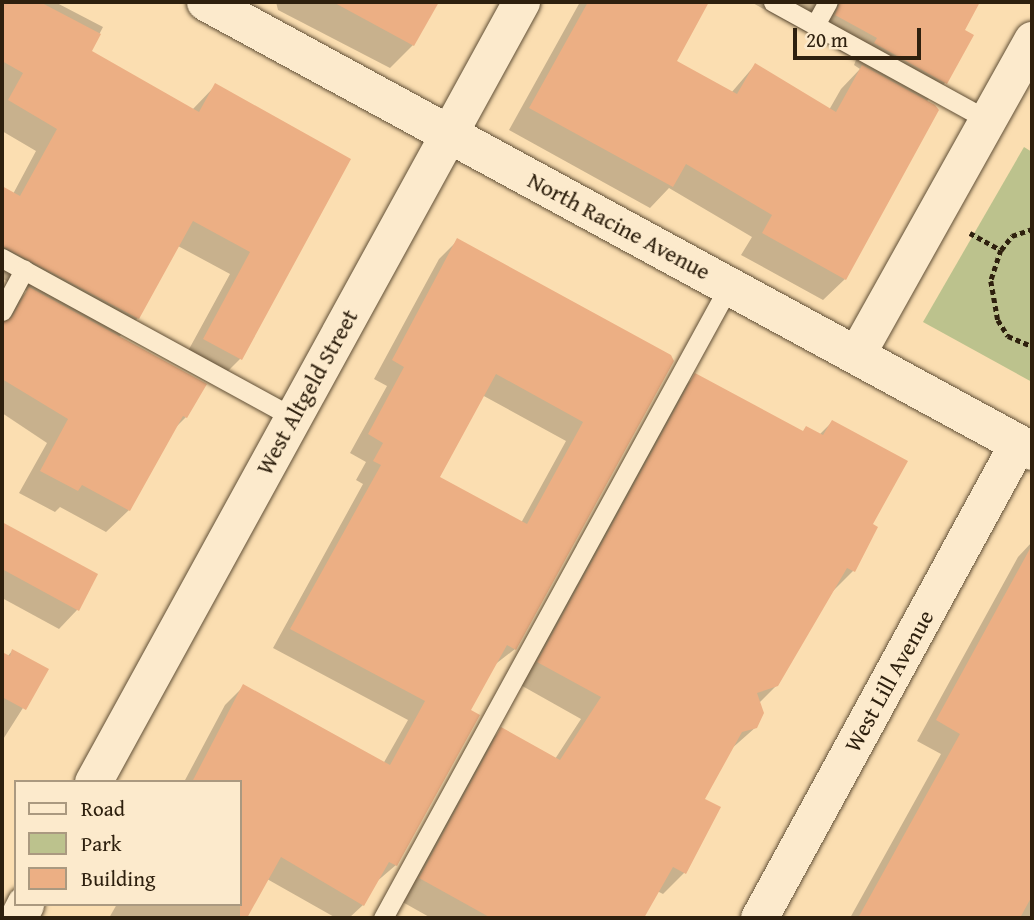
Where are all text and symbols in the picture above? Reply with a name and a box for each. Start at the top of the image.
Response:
scale bar [796,14,924,58]
text: 20 m [806,24,848,55]
street label: North Racine Avenue [523,166,715,286]
street label: West Altgeld Street [250,305,364,479]
street label: West Lill Avenue [839,605,939,757]
legend [14,780,242,906]
text: Road [81,793,125,824]
text: Park [81,828,122,859]
text: Building [81,863,155,894]

